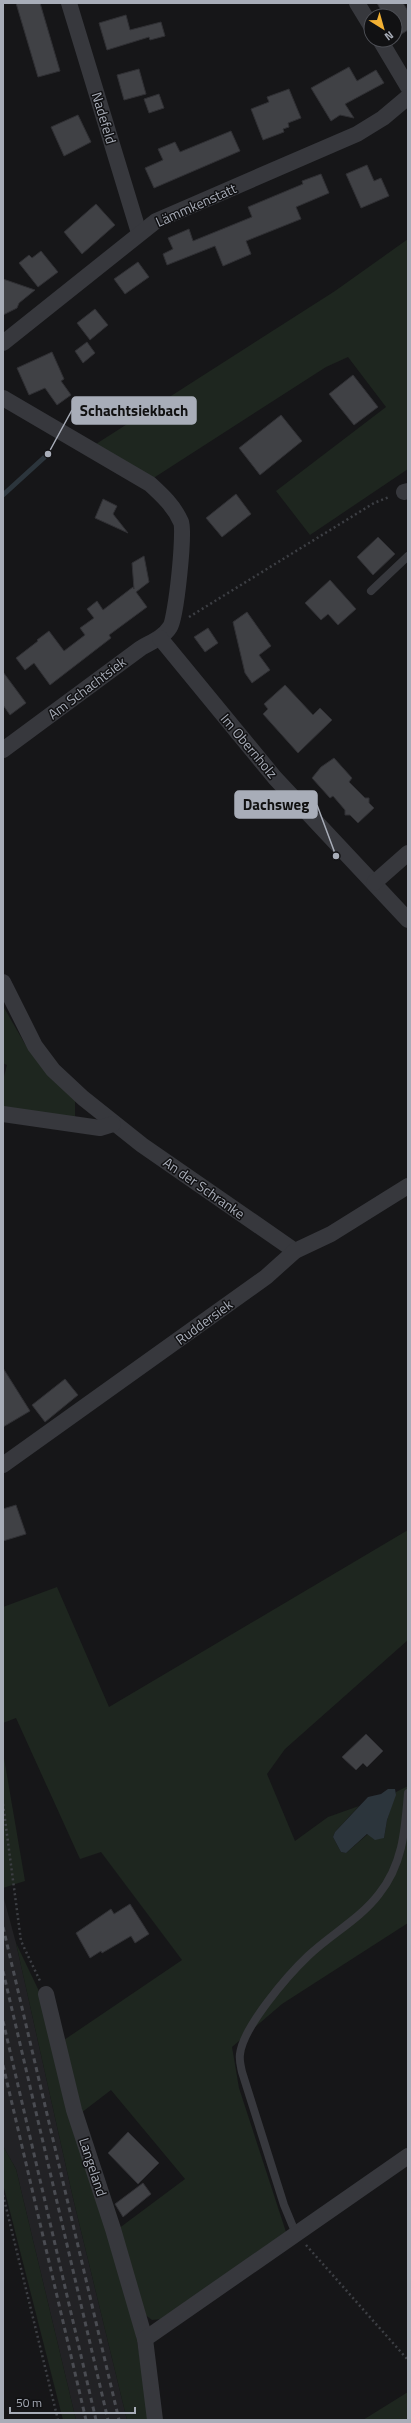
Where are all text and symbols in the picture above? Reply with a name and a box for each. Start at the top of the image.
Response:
north arrow [363,8,403,48]
text: N [381,27,397,45]
street label: Nadefeld [87,89,122,146]
street label: Lämmkenstatt [152,177,240,232]
callout: Schachtsiekbach [72,397,196,424]
text: Schachtsiekbach [80,399,188,422]
street label: Am Schachtsiek [43,651,130,724]
street label: Im Obernholz [216,709,283,783]
callout: Dachsweg [235,791,317,818]
text: Dachsweg [243,793,309,816]
street label: An der Schranke [159,1152,249,1224]
street label: Ruddersiek [171,1294,237,1350]
street label: Langeland [74,2135,113,2199]
scale bar [10,2389,135,2415]
text: 50 m [16,2393,42,2412]

